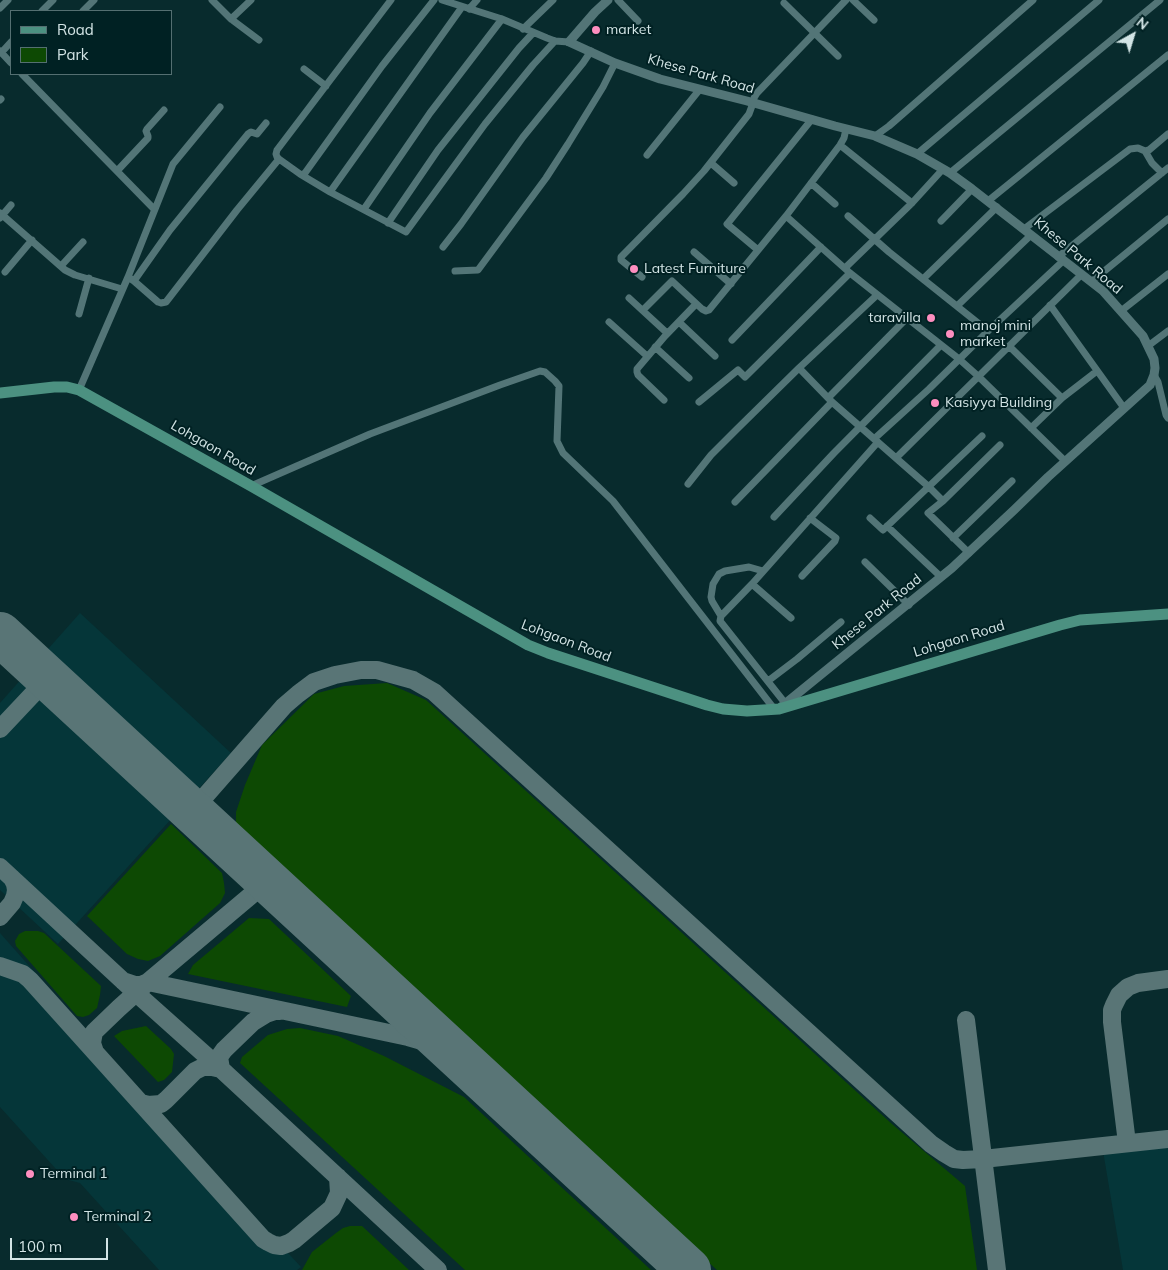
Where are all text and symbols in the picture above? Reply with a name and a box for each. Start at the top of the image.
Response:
legend [10,10,172,75]
north arrow [1108,10,1158,60]
text: N [1133,13,1152,34]
text: Road [57,20,94,39]
place label: market [606,22,651,38]
marker: market [590,24,602,36]
text: Park [57,45,89,64]
street label: Khese Park Road [646,51,756,97]
street label: Khese Park Road [1030,214,1126,298]
place label: Latest Furniture [644,261,746,277]
marker: Latest Furniture [628,263,640,275]
place label: taravilla [869,310,921,326]
marker: taravilla [925,312,937,324]
place label: manoj mini market [960,318,1031,351]
marker: manoj mini market [944,328,956,340]
place label: Kasiyya Building [945,395,1052,411]
marker: Kasiyya Building [929,397,941,409]
street label: Lohgaon Road [168,417,258,479]
street label: Khese Park Road [829,571,925,653]
street label: Lohgaon Road [519,616,613,666]
street label: Lohgaon Road [911,617,1007,661]
place label: Terminal 1 [40,1166,108,1182]
marker: Terminal 1 [24,1168,36,1180]
place label: Terminal 2 [84,1209,152,1225]
marker: Terminal 2 [68,1211,80,1223]
scale bar [12,1228,110,1260]
text: 100 m [18,1237,62,1256]

